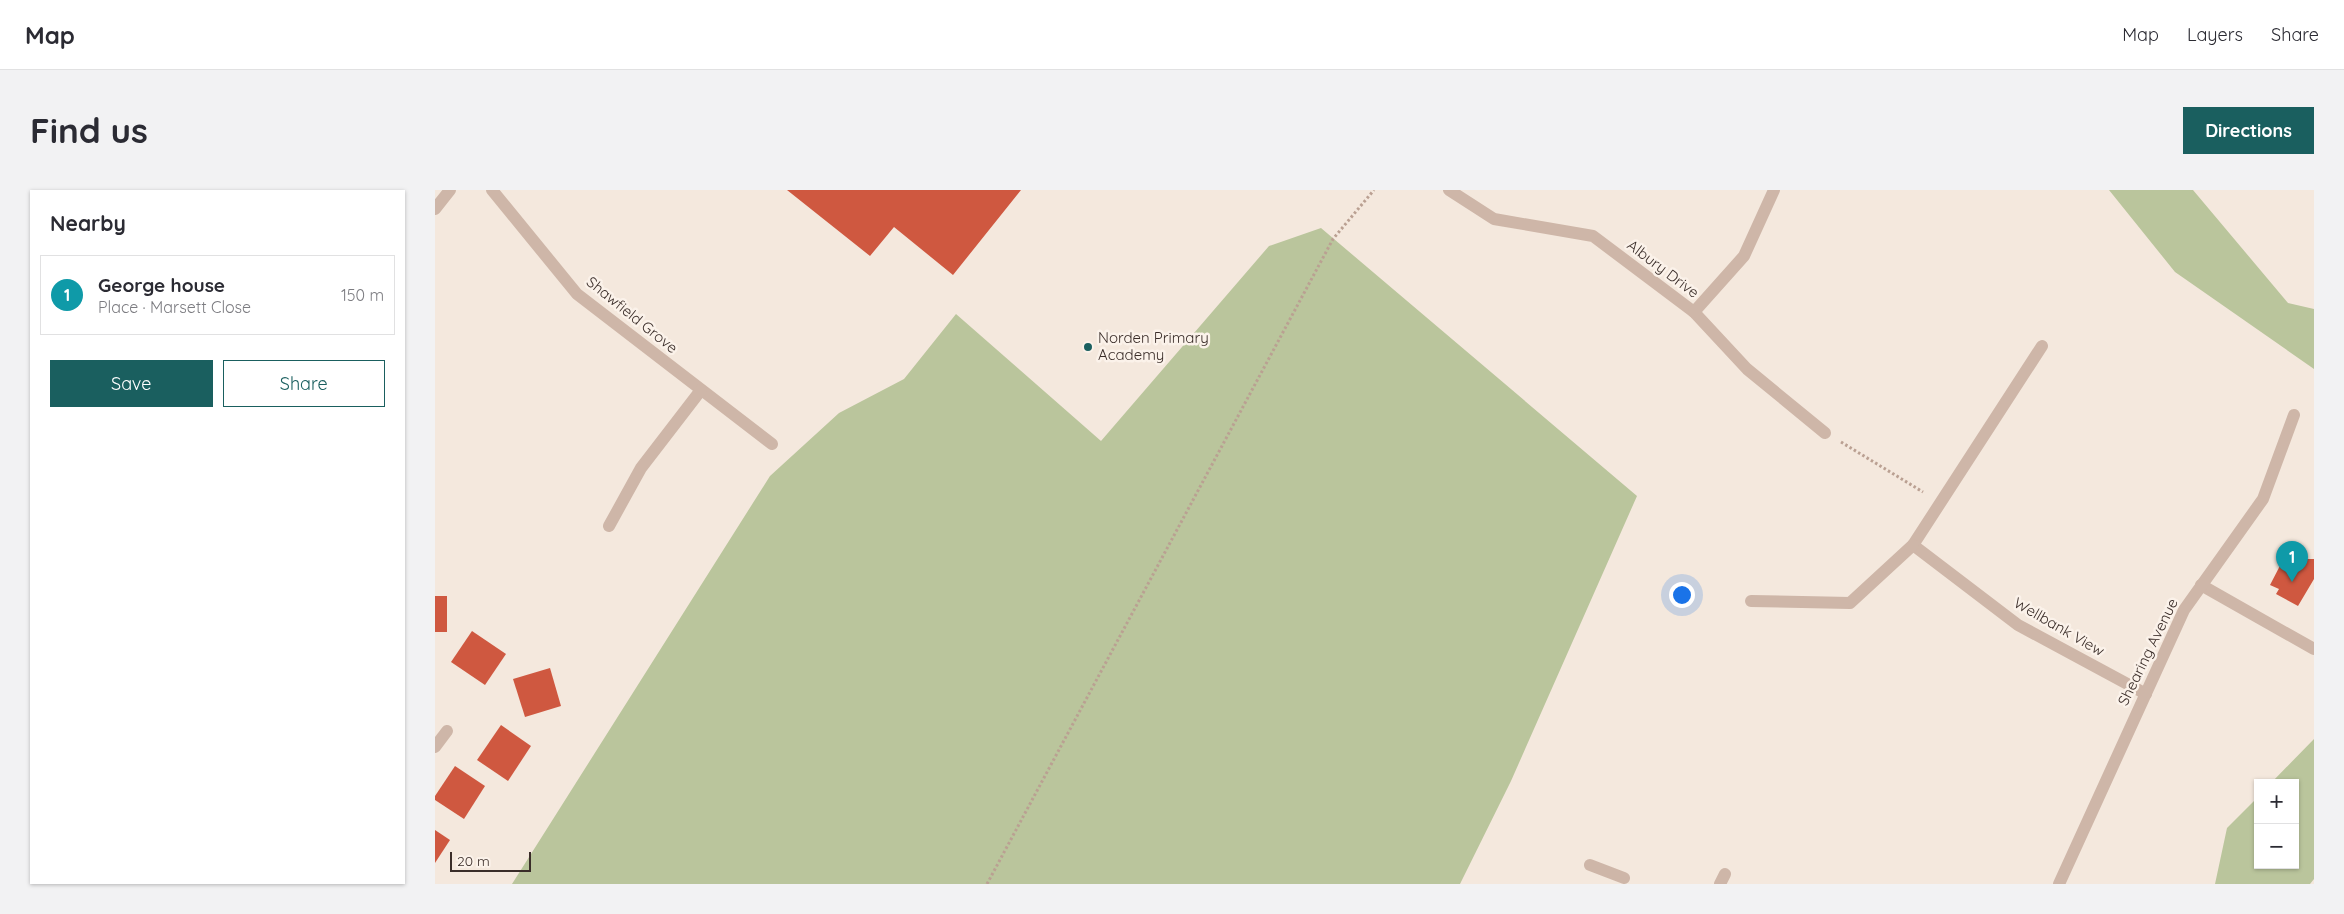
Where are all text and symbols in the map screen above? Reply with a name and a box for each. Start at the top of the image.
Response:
text: Map [25,20,75,50]
text: Map [2122,23,2159,46]
text: Layers [2187,23,2243,46]
text: Share [2271,23,2319,46]
button: Directions [2183,107,2314,154]
text: Find us [30,108,148,152]
text: Nearby [50,210,126,236]
street label: Albury Drive [1624,235,1703,302]
street label: Shawfield Grove [583,272,682,357]
text: George house [98,273,225,297]
text: 1 [64,285,70,305]
text: 150 m [341,285,384,305]
text: Place · Marsett Close [98,297,251,317]
place label: Norden Primary Academy [1098,328,1209,364]
marker: Norden Primary Academy [1082,341,1094,353]
button: Save [50,360,213,407]
button: Share [223,360,385,407]
pin: 1 [2276,541,2308,582]
your location [1669,582,1695,608]
street label: Wellbank View [2011,593,2108,660]
street label: Shearing Avenue [2113,595,2182,709]
map controls [2254,779,2299,869]
button: + [2254,779,2299,824]
button: − [2254,824,2299,869]
scale bar [450,849,531,872]
text: 20 m [457,852,490,870]

